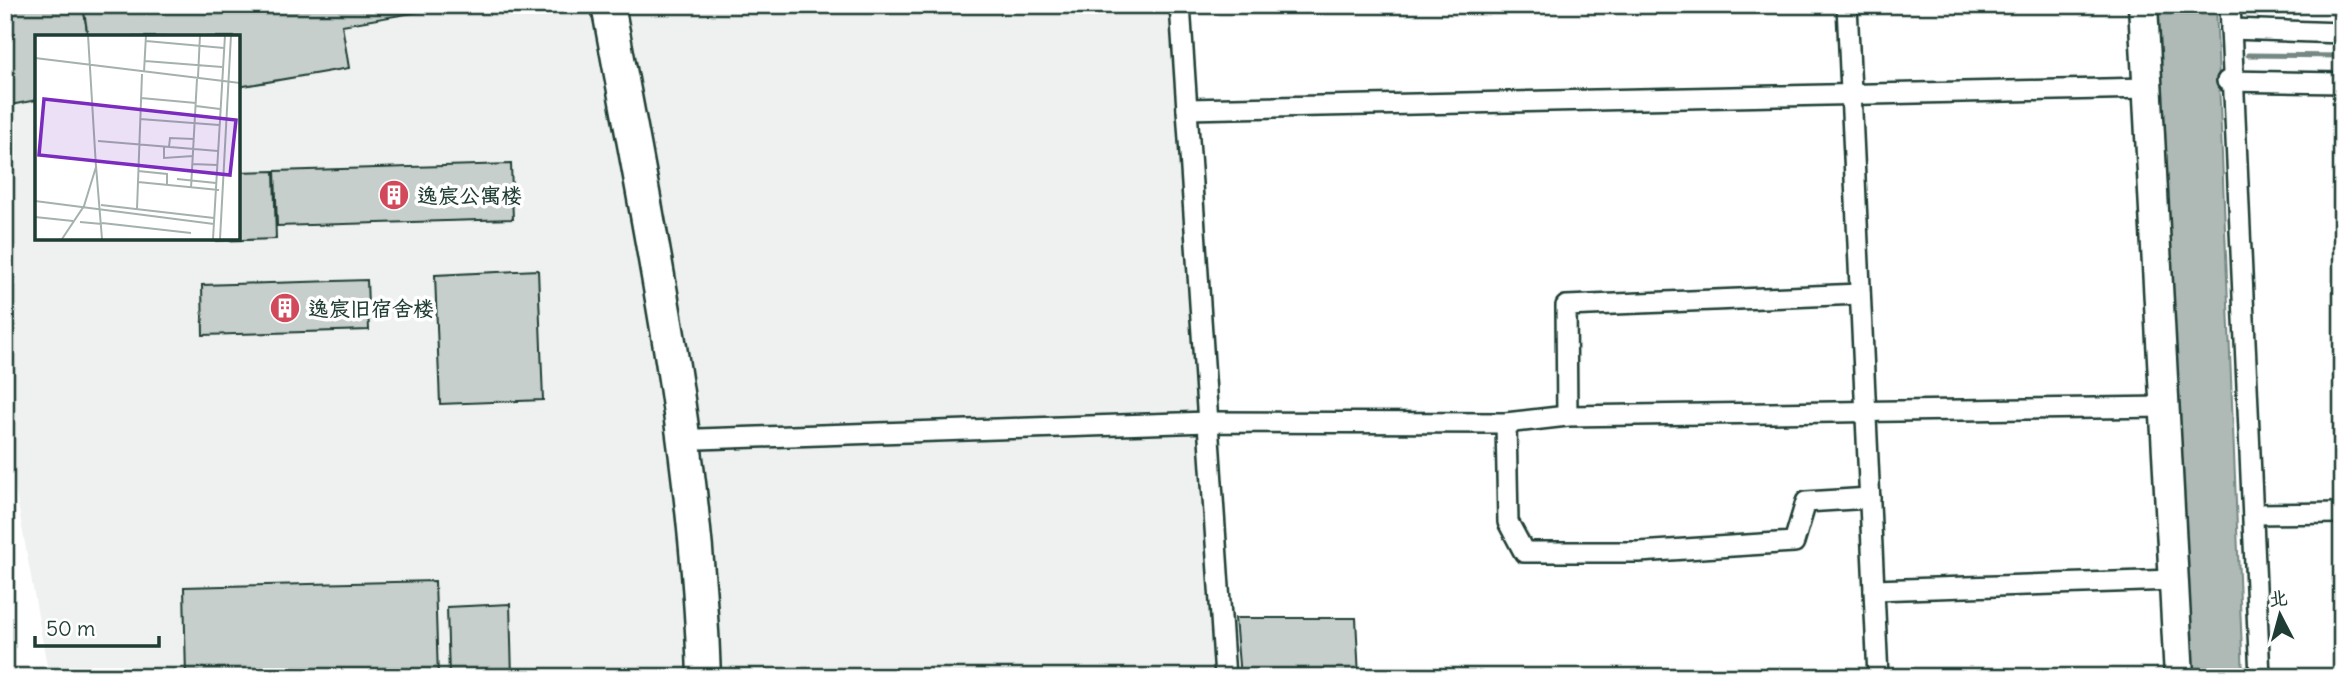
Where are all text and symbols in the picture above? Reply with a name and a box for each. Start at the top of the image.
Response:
inset map [35,35,240,240]
building icon: 逸宸公寓楼 [377,178,411,212]
place label: 逸宸公寓楼 [417,182,522,209]
building icon: 逸宸旧宿舍楼 [268,291,302,325]
place label: 逸宸旧宿舍楼 [308,295,434,322]
north arrow [2246,580,2316,650]
text: 北 [2268,585,2289,611]
scale bar [35,605,159,649]
text: 50 m [46,615,95,642]

